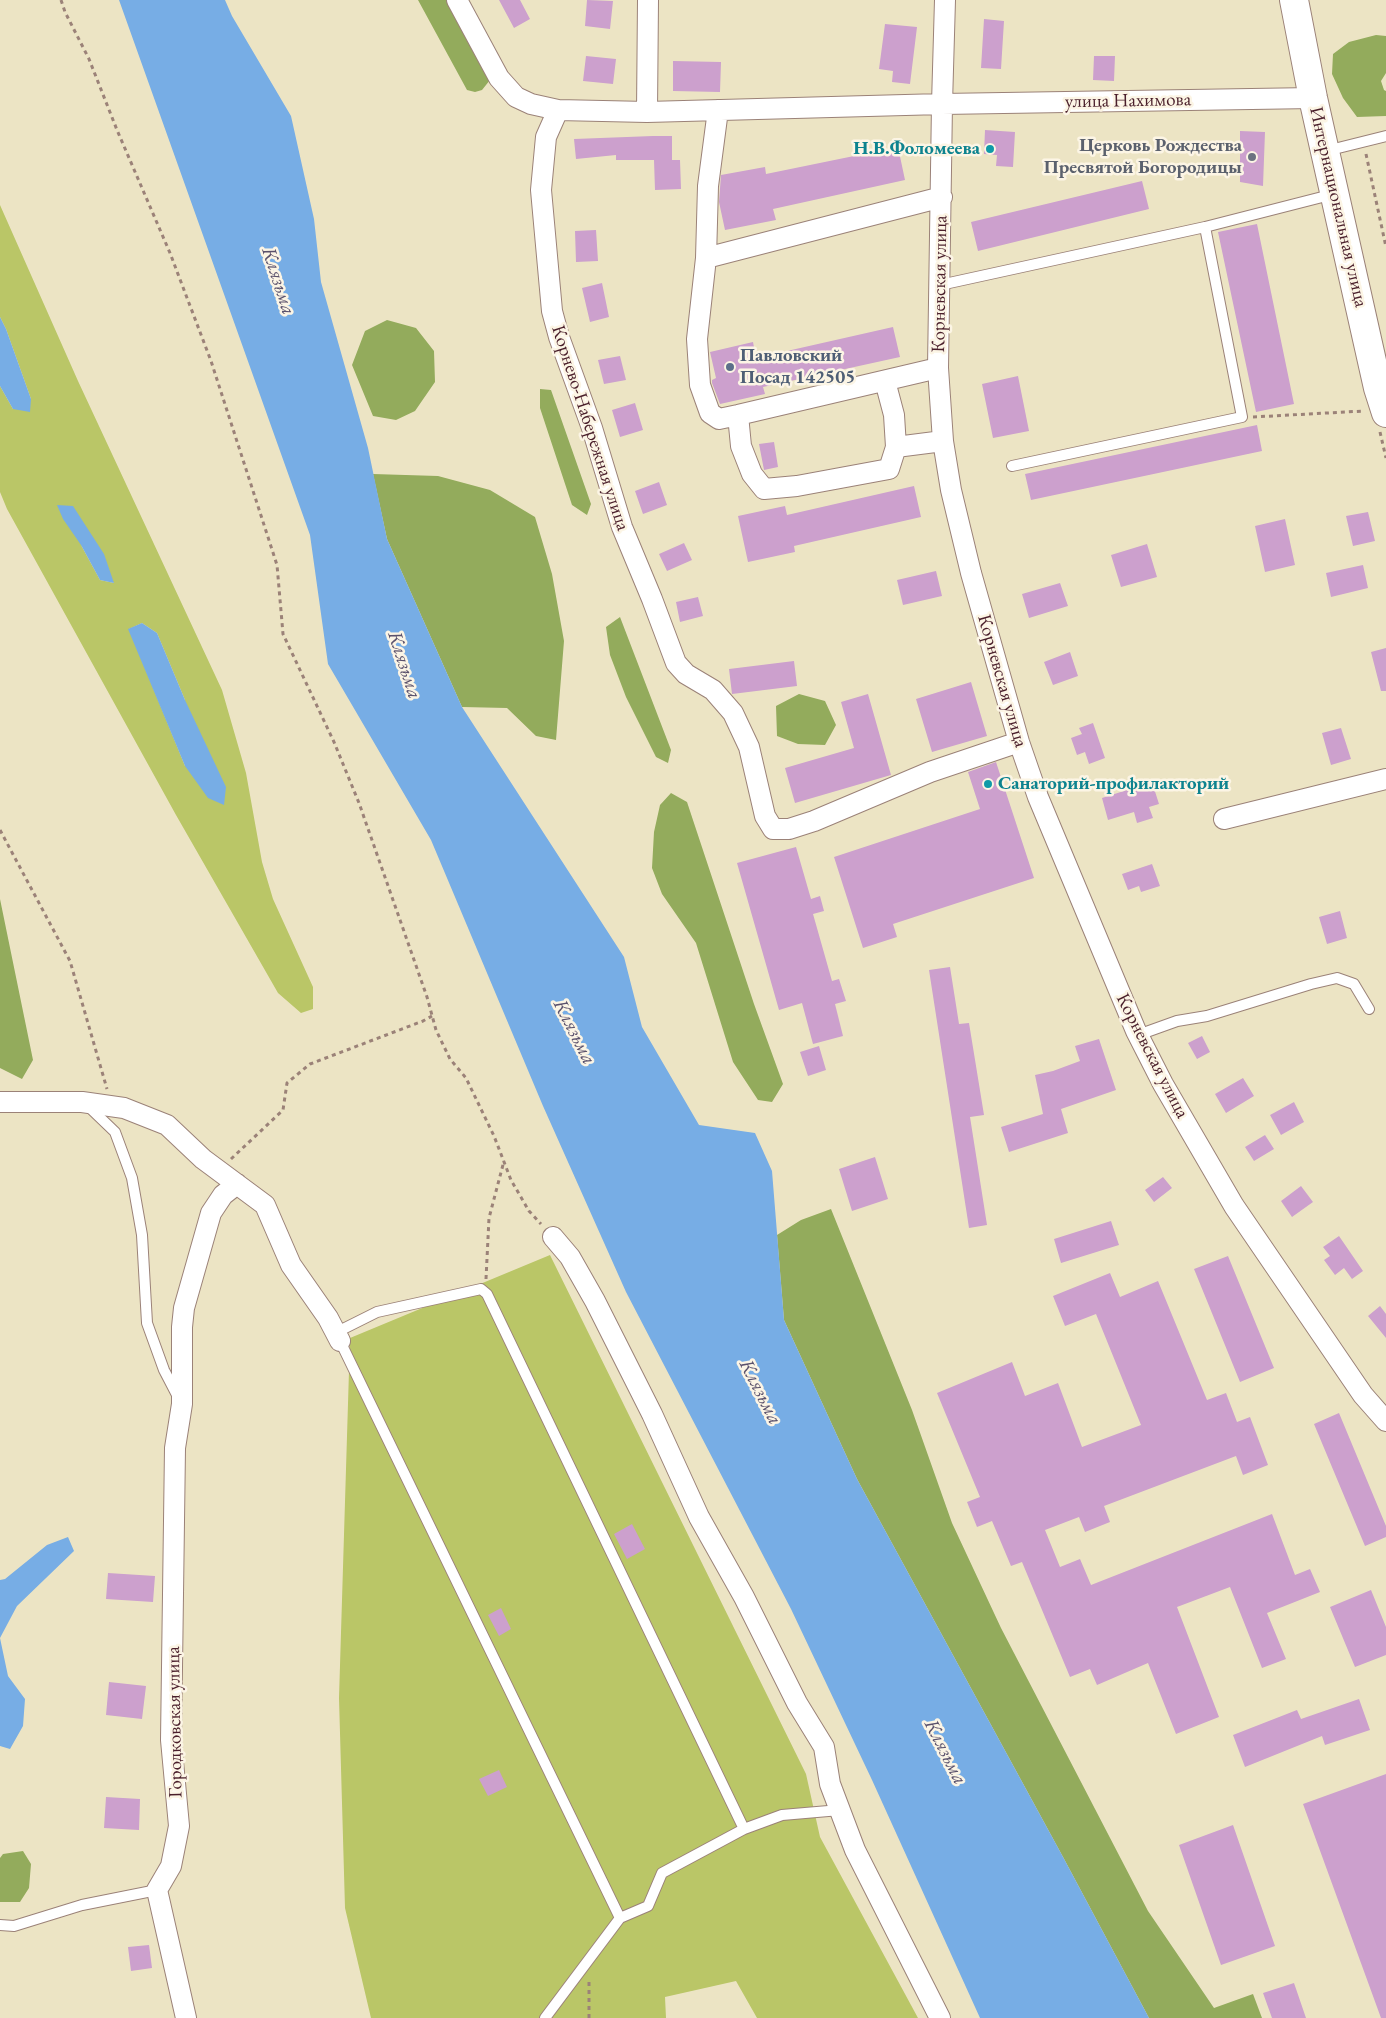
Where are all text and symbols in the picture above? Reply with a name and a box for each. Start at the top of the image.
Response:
street label: улица Нахимова [1065,89,1191,113]
street label: Интернациональная улица [1304,105,1372,309]
place label: Церковь Рождества Пресвятой Богородицы [1044,135,1242,179]
place label: Н.В.Фоломеева [853,138,980,160]
marker: Н.В.Фоломеева [984,143,996,155]
marker: Церковь Рождества Пресвятой Богородицы [1246,151,1258,163]
street label: Корневская улица [927,215,953,353]
water label: Клязьма [256,244,300,318]
street label: Корнево-Набережная улица [546,322,634,534]
place label: Павловский Посад 142505 [740,345,855,389]
marker: Павловский Посад 142505 [724,361,736,373]
street label: Корневская улица [972,612,1032,750]
water label: Клязьма [382,628,426,702]
place label: Санаторий-профилакторий [998,773,1229,795]
marker: Санаторий-профилакторий [982,778,994,790]
street label: Корневская улица [1111,990,1193,1122]
water label: Клязьма [547,995,601,1069]
water label: Клязьма [733,1355,787,1429]
street label: Городковская улица [162,1646,188,1798]
water label: Клязьма [918,1715,972,1789]

